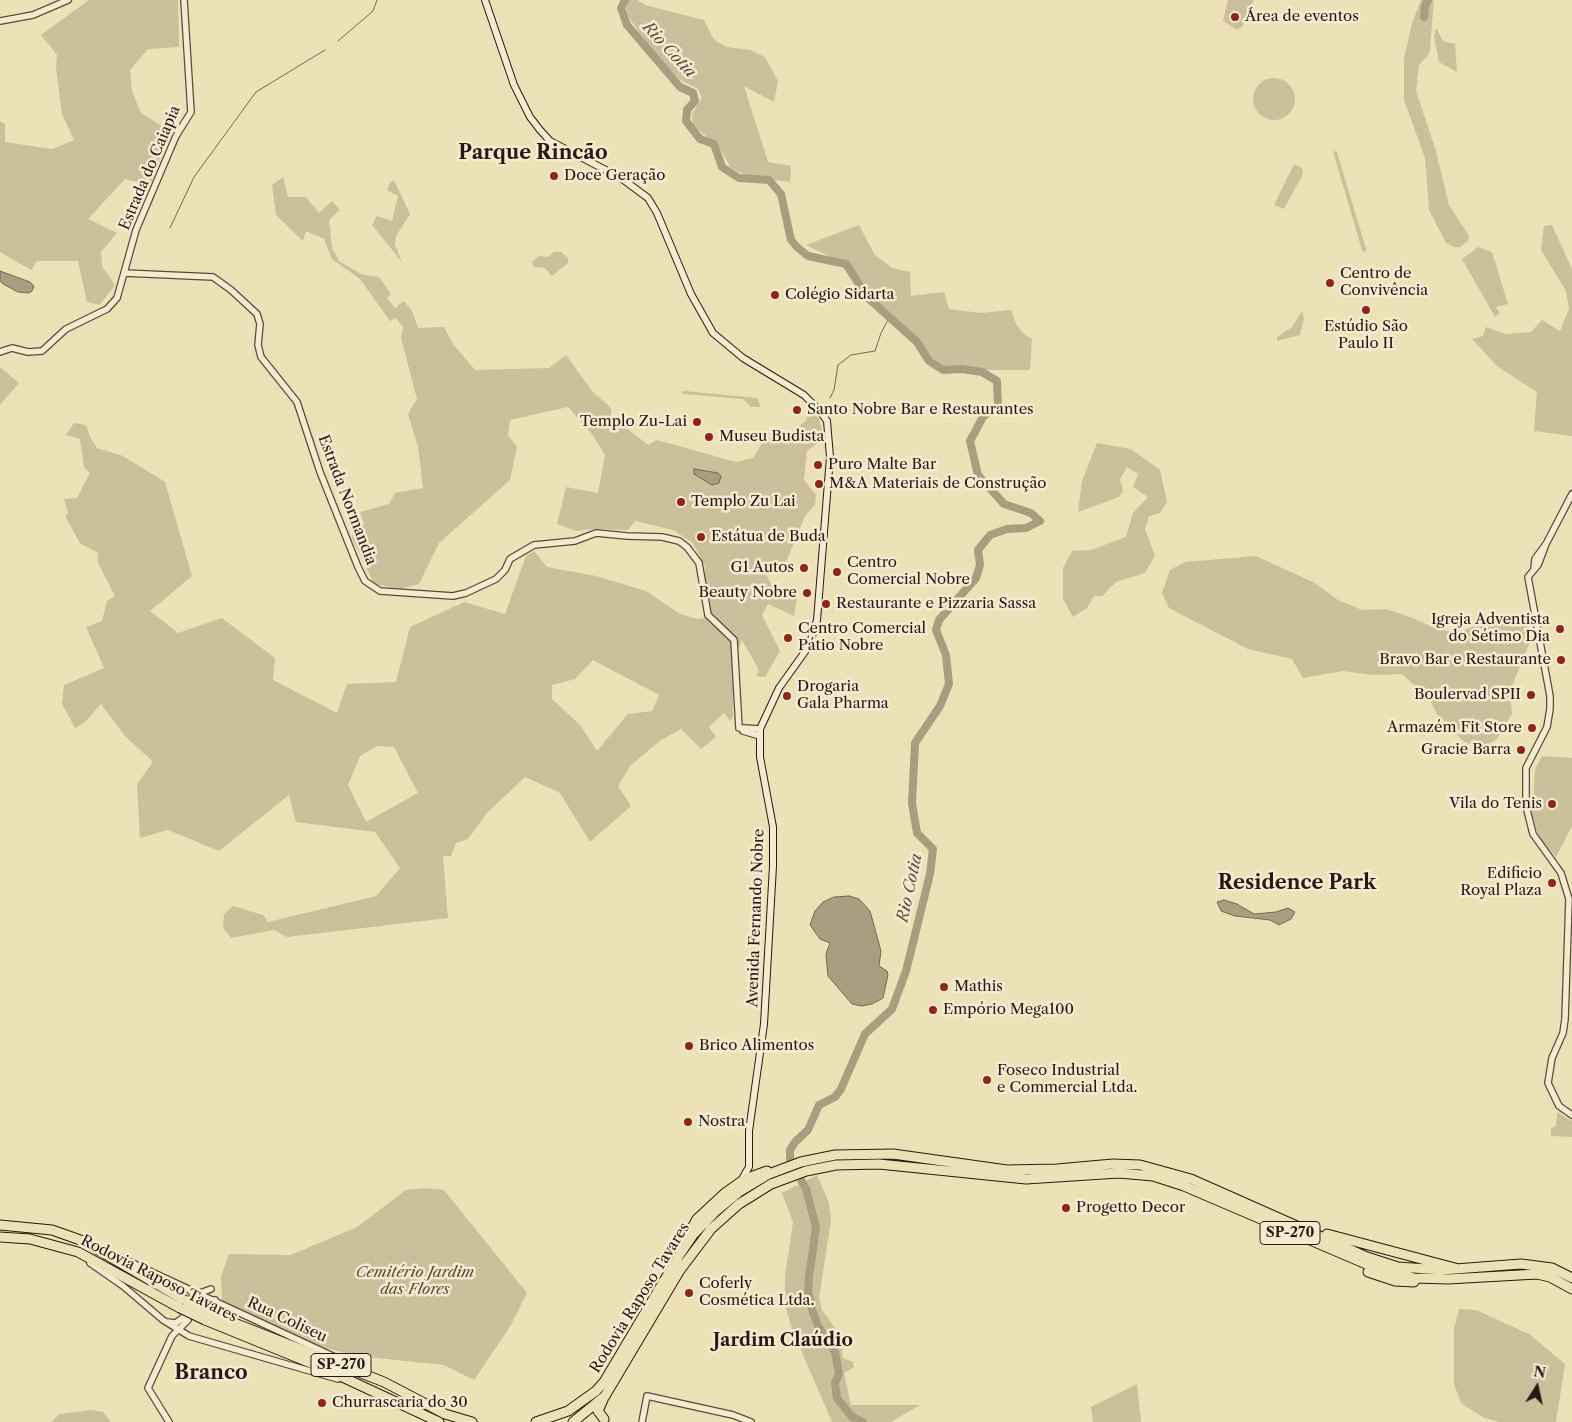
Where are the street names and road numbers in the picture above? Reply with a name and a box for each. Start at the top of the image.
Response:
street label: Estrada do Caiapia [116,103,184,233]
street label: Estrada Normandia [314,433,380,567]
street label: Avenida Fernando Nobre [744,828,768,1008]
street label: Rodovia Raposo Tavares [586,1220,694,1376]
road number: SP-270 [1260,1222,1320,1244]
street label: Rodovia Raposo Tavares [78,1232,240,1326]
street label: Rua Coliseu [244,1294,330,1346]
road number: SP-270 [311,1354,371,1376]

